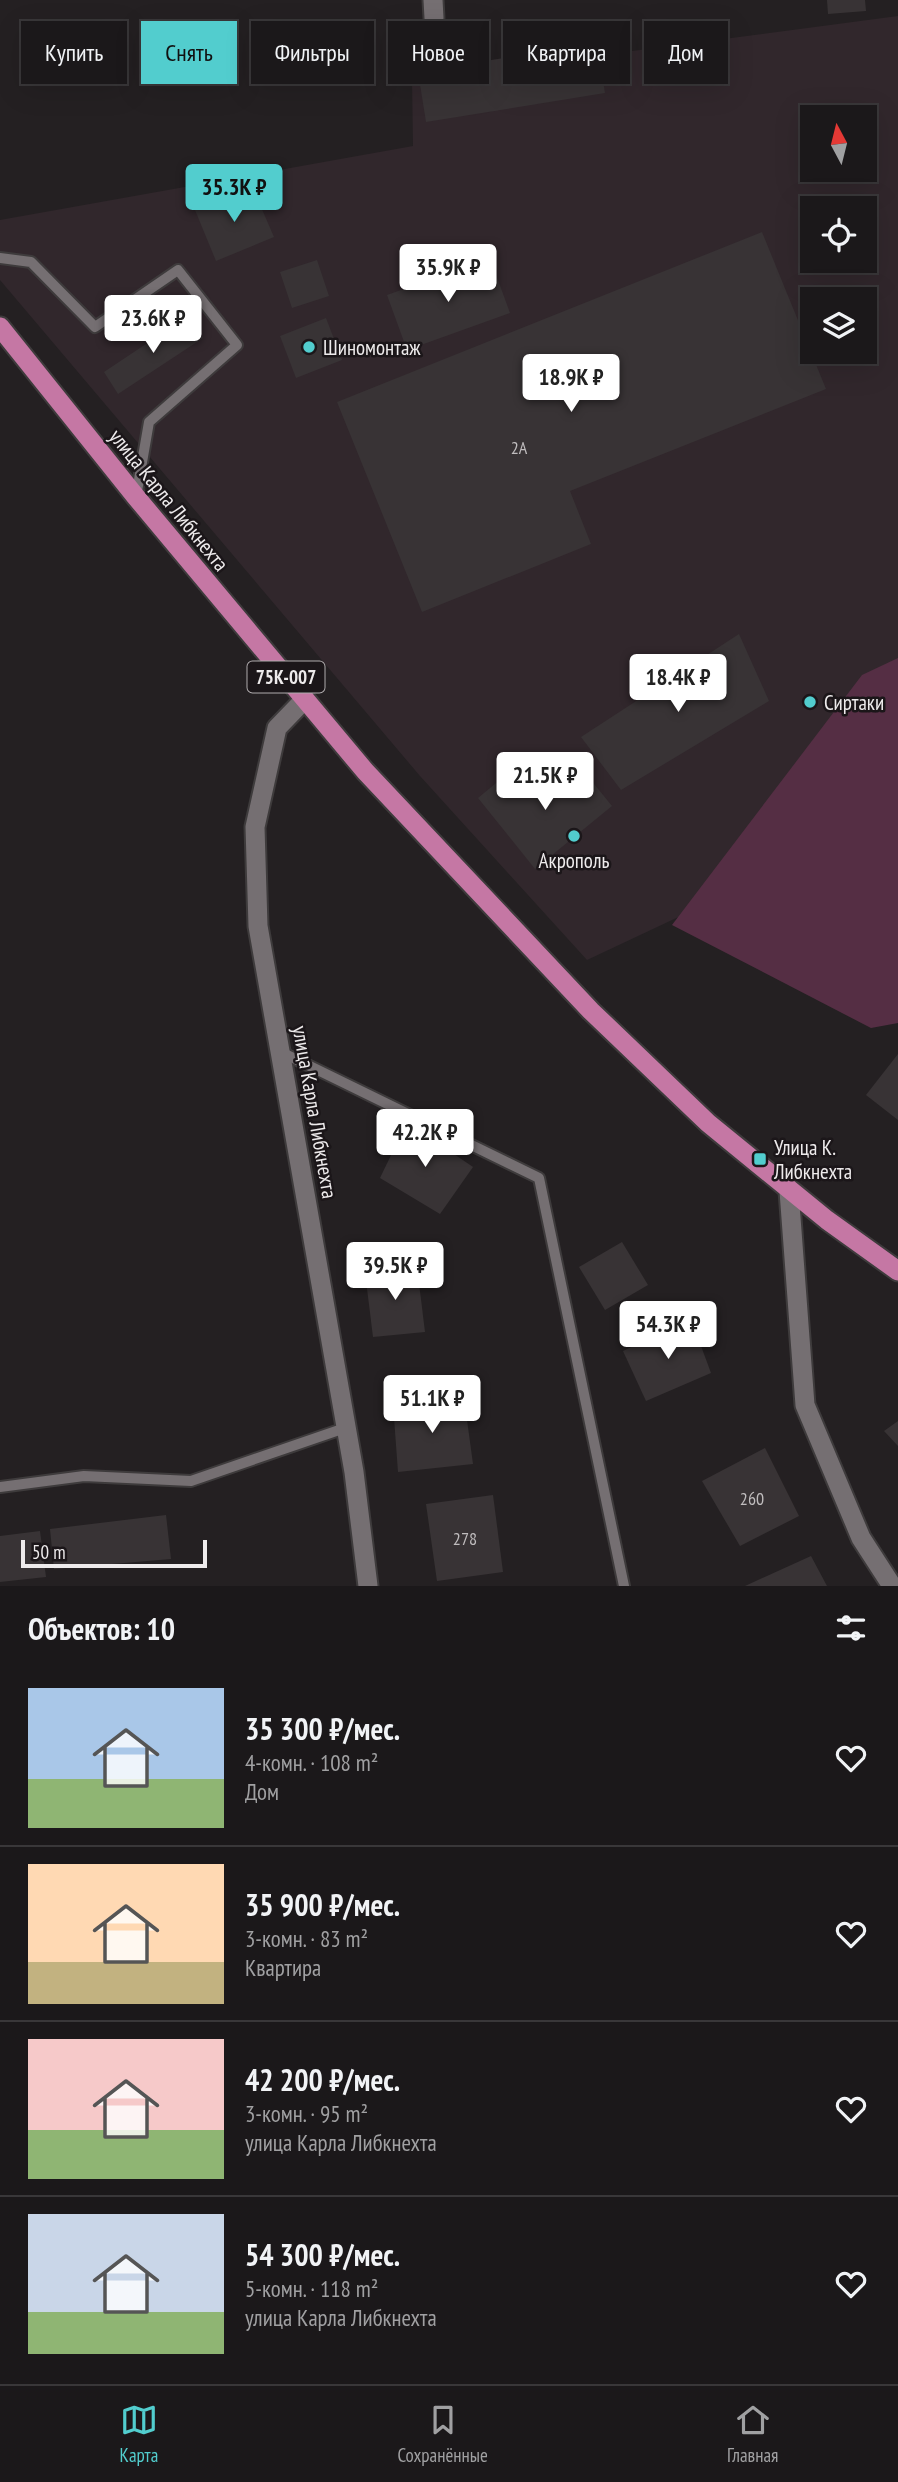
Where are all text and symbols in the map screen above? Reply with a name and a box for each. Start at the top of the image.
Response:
chip: Купить [21,21,127,84]
chip: Снять [141,21,237,84]
chip: Фильтры [251,21,374,84]
chip: Новое [388,21,489,84]
chip: Квартира [503,21,630,84]
chip: Дом [644,21,728,84]
north arrow [800,105,877,182]
map controls [800,105,877,364]
pin: 35.3K ₽ [169,164,299,224]
text: 35.3K ₽ [202,172,266,201]
button: locate [800,196,877,273]
pin: 35.9K ₽ [383,244,513,304]
text: 35.9K ₽ [416,252,480,281]
button: layers [800,287,877,364]
pin: 23.6K ₽ [88,296,218,355]
text: 23.6K ₽ [121,303,185,332]
place label: Шиномонтаж [323,334,421,361]
marker: Шиномонтаж [301,339,317,355]
pin: 18.9K ₽ [506,354,636,414]
text: 18.9K ₽ [539,362,603,391]
street label: улица Карла Либкнехта [103,424,235,576]
house number: 2А [511,436,528,459]
pin: 18.4K ₽ [613,654,743,714]
road number: 75К-007 [247,662,324,692]
text: 18.4K ₽ [646,662,710,691]
place label: Сиртаки [824,689,884,716]
marker: Сиртаки [802,694,818,710]
pin: 21.5K ₽ [480,752,610,812]
text: 21.5K ₽ [513,760,577,789]
marker: Акрополь [566,828,582,844]
place label: Акрополь [539,847,609,874]
street label: улица Карла Либкнехта [287,1023,343,1201]
pin: 42.2K ₽ [360,1110,490,1169]
text: 42.2K ₽ [393,1117,457,1146]
place label: Улица К. Либкнехта [773,1134,852,1185]
marker: Улица К. Либкнехта [752,1151,768,1167]
pin: 39.5K ₽ [330,1242,460,1302]
text: 39.5K ₽ [363,1250,427,1279]
pin: 54.3K ₽ [603,1302,733,1361]
text: 54.3K ₽ [636,1309,700,1338]
pin: 51.1K ₽ [367,1376,497,1435]
text: 51.1K ₽ [400,1383,464,1412]
house number: 260 [740,1487,764,1510]
house number: 278 [453,1527,477,1550]
scale bar [21,1537,206,1569]
text: 50 m [32,1540,66,1564]
text: Объектов: 10 [28,1609,175,1648]
icon: filters [832,1609,870,1647]
text: 35 300 ₽/мес. [245,1709,400,1748]
icon: home [84,1716,168,1800]
icon: heart [832,1739,870,1777]
text: 4-комн. · 108 m² [245,1748,378,1777]
text: Дом [245,1777,279,1806]
text: 35 900 ₽/мес. [245,1885,400,1924]
icon: home [84,1892,168,1976]
icon: heart [832,1915,870,1953]
text: 3-комн. · 83 m² [245,1924,368,1953]
text: Квартира [245,1953,321,1982]
text: 42 200 ₽/мес. [245,2060,400,2099]
icon: home [84,2067,168,2151]
icon: heart [832,2090,870,2128]
text: 3-комн. · 95 m² [245,2099,368,2128]
text: улица Карла Либкнехта [245,2128,437,2157]
text: 54 300 ₽/мес. [245,2235,400,2274]
icon: home [84,2242,168,2326]
icon: heart [832,2265,870,2303]
text: 5-комн. · 118 m² [245,2274,378,2303]
text: улица Карла Либкнехта [245,2303,437,2332]
tab: Карта [120,2401,158,2467]
tab: Сохранённые [397,2401,488,2467]
tab: Главная [727,2401,778,2467]

